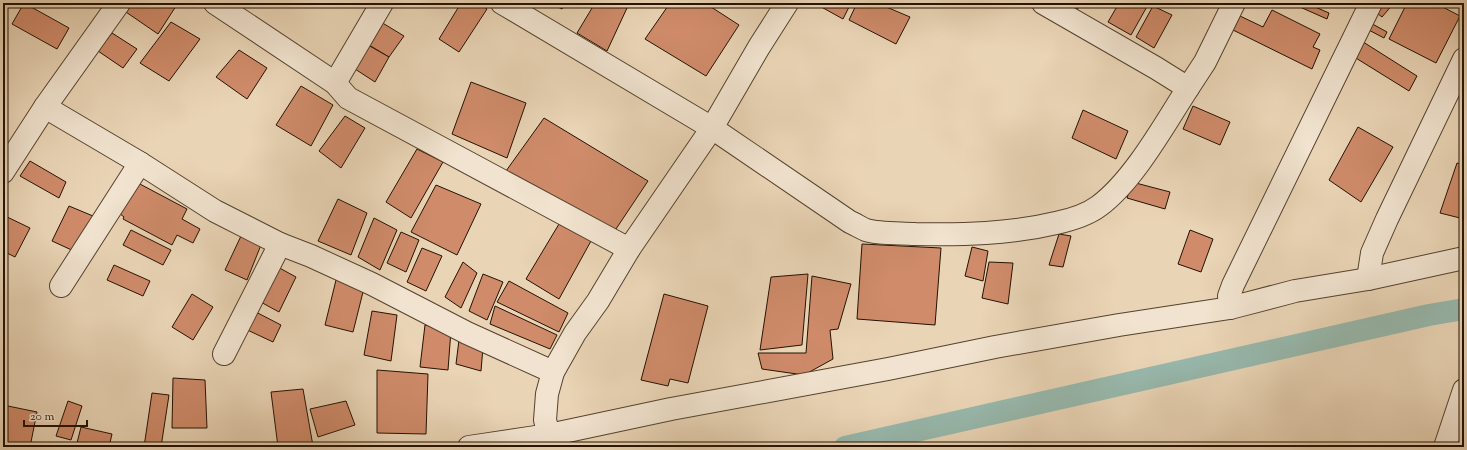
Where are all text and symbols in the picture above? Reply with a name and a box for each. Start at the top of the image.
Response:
scale bar [24,402,87,428]
text: 20 m [30,408,55,426]

